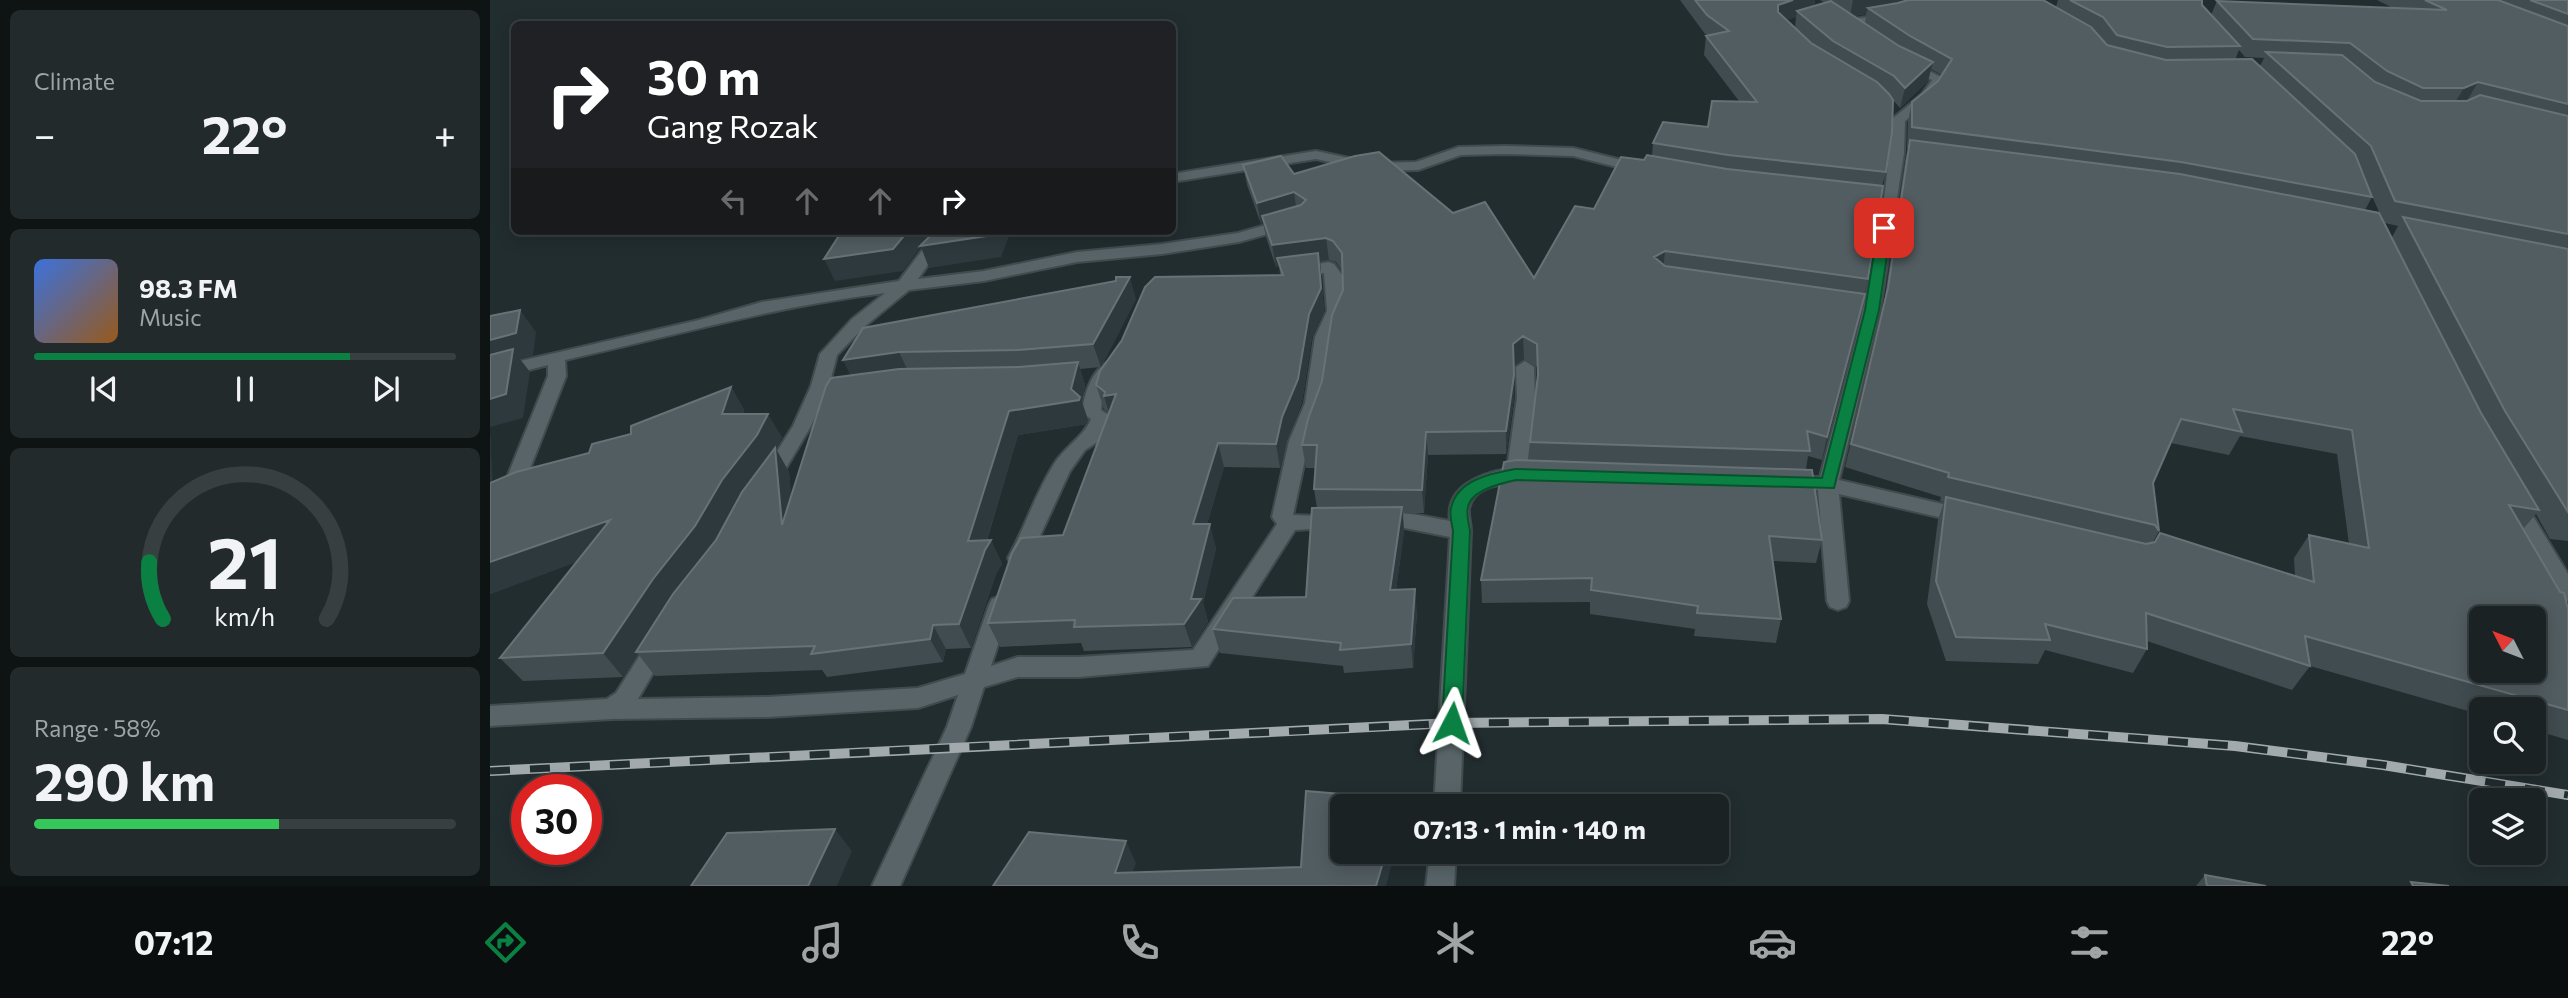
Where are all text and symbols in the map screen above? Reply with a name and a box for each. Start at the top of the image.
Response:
text: 30 m [647,45,760,105]
icon: right [532,49,623,140]
text: Climate [34,67,115,95]
text: 22° [202,101,287,165]
text: Gang Rozak [647,105,818,145]
text: − [34,110,56,157]
text: + [434,110,456,157]
icon: left [715,182,753,220]
icon: ahead [788,182,826,220]
icon: ahead [861,182,899,220]
icon: right [934,182,972,220]
pin [1854,198,1914,258]
icon: arrive [1865,209,1903,247]
text: 98.3 FM [139,272,238,303]
text: Music [139,303,202,331]
icon: previous [85,370,123,408]
icon: pause [226,370,264,408]
icon: next [367,370,405,408]
text: 21 [208,515,282,604]
text: km/h [215,600,275,630]
north arrow [2469,606,2546,682]
map controls [2469,606,2546,865]
position arrow [1415,686,1489,760]
button: search [2469,697,2546,774]
text: Range · 58% [34,714,161,742]
text: 290 km [34,748,215,812]
speed limit sign: 30 [511,774,602,865]
button: layers [2469,788,2546,865]
text: 07:13 · 1 min · 140 m [1413,813,1646,844]
icon: directions [481,918,530,967]
icon: music [798,918,847,967]
icon: phone [1115,918,1164,967]
icon: climate [1431,918,1480,967]
icon: car [1748,918,1797,967]
icon: filters [2065,918,2114,967]
text: 07:12 [134,922,214,962]
text: 22° [2381,922,2434,962]

